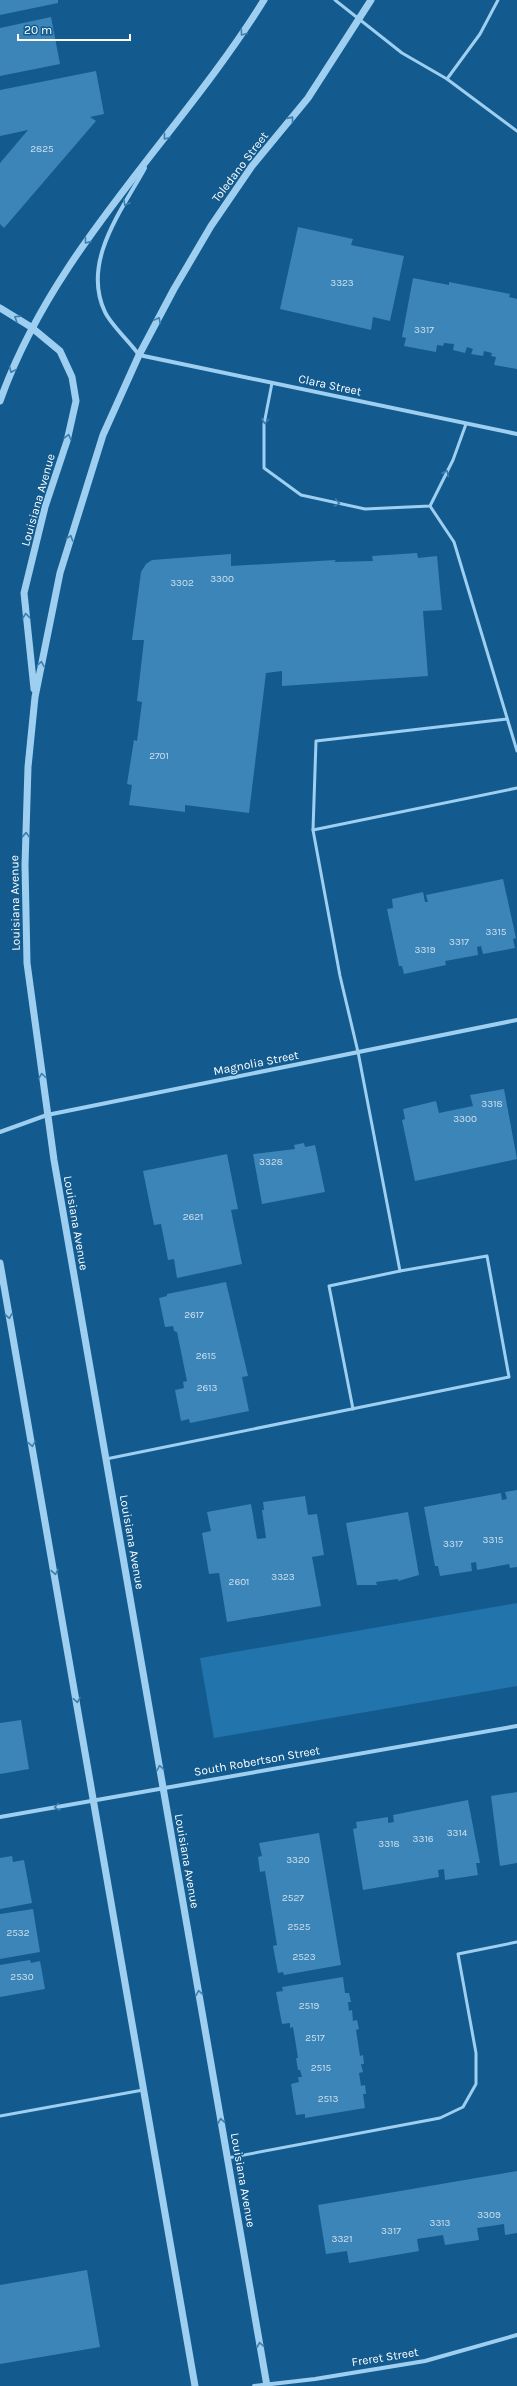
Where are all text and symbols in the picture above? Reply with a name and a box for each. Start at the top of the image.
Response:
scale bar [18,16,130,42]
text: 20 m [24,23,52,37]
one-way arrow [241,28,248,35]
one-way arrow [286,116,293,123]
street label: Toledano Street [209,129,271,205]
one-way arrow [163,133,170,140]
house number: 2825 [30,143,54,155]
one-way arrow [123,199,131,207]
one-way arrow [85,237,92,244]
house number: 3323 [330,277,354,289]
one-way arrow [14,316,21,323]
one-way arrow [153,317,160,324]
house number: 3317 [414,324,434,336]
one-way arrow [9,365,17,373]
street label: Clara Street [297,371,363,399]
one-way arrow [261,418,270,424]
one-way arrow [63,434,72,441]
street label: Louisiana Avenue [18,452,58,548]
one-way arrow [442,470,449,477]
one-way arrow [334,498,340,506]
one-way arrow [65,534,74,541]
house number: 3300 [210,573,234,585]
house number: 3302 [170,577,194,589]
one-way arrow [22,613,31,619]
one-way arrow [36,661,45,667]
house number: 2701 [149,750,169,762]
one-way arrow [22,832,30,838]
street label: Louisiana Avenue [7,855,23,951]
house number: 3315 [486,926,507,938]
house number: 3317 [449,936,469,948]
house number: 3319 [415,944,436,956]
street label: Magnolia Street [212,1048,300,1078]
one-way arrow [38,1073,47,1079]
house number: 3318 [481,1098,503,1110]
house number: 3300 [453,1113,477,1125]
house number: 3328 [259,1156,283,1168]
street label: Louisiana Avenue [61,1175,91,1271]
house number: 2621 [183,1211,203,1223]
house number: 2617 [184,1309,204,1321]
one-way arrow [4,1313,13,1319]
house number: 2615 [196,1350,217,1362]
house number: 2613 [197,1382,217,1394]
one-way arrow [27,1441,36,1447]
street label: Louisiana Avenue [117,1494,147,1590]
house number: 3315 [483,1534,504,1546]
house number: 3317 [443,1538,463,1550]
one-way arrow [50,1569,58,1575]
house number: 3323 [271,1571,295,1583]
house number: 2601 [229,1576,249,1588]
one-way arrow [72,1697,81,1703]
street label: South Robertson Street [193,1743,322,1779]
one-way arrow [156,1765,164,1771]
one-way arrow [53,1802,60,1810]
street label: Louisiana Avenue [172,1813,202,1909]
house number: 3314 [447,1827,468,1839]
house number: 3316 [413,1833,434,1845]
house number: 3318 [378,1838,400,1850]
house number: 3320 [286,1854,310,1866]
house number: 2527 [282,1892,304,1904]
house number: 2525 [288,1921,311,1933]
house number: 2532 [6,1927,30,1939]
house number: 2523 [292,1951,316,1963]
house number: 2530 [10,1971,34,1983]
one-way arrow [195,1990,204,1996]
house number: 2519 [299,2000,319,2012]
house number: 2517 [305,2032,325,2044]
house number: 2515 [311,2062,332,2074]
house number: 2513 [318,2093,338,2105]
one-way arrow [217,2118,226,2124]
street label: Louisiana Avenue [228,2132,258,2228]
house number: 3309 [477,2209,501,2221]
house number: 3313 [429,2217,451,2229]
house number: 3317 [381,2225,401,2237]
house number: 3321 [332,2233,352,2245]
one-way arrow [256,2342,265,2349]
street label: Freret Street [351,2345,420,2369]

